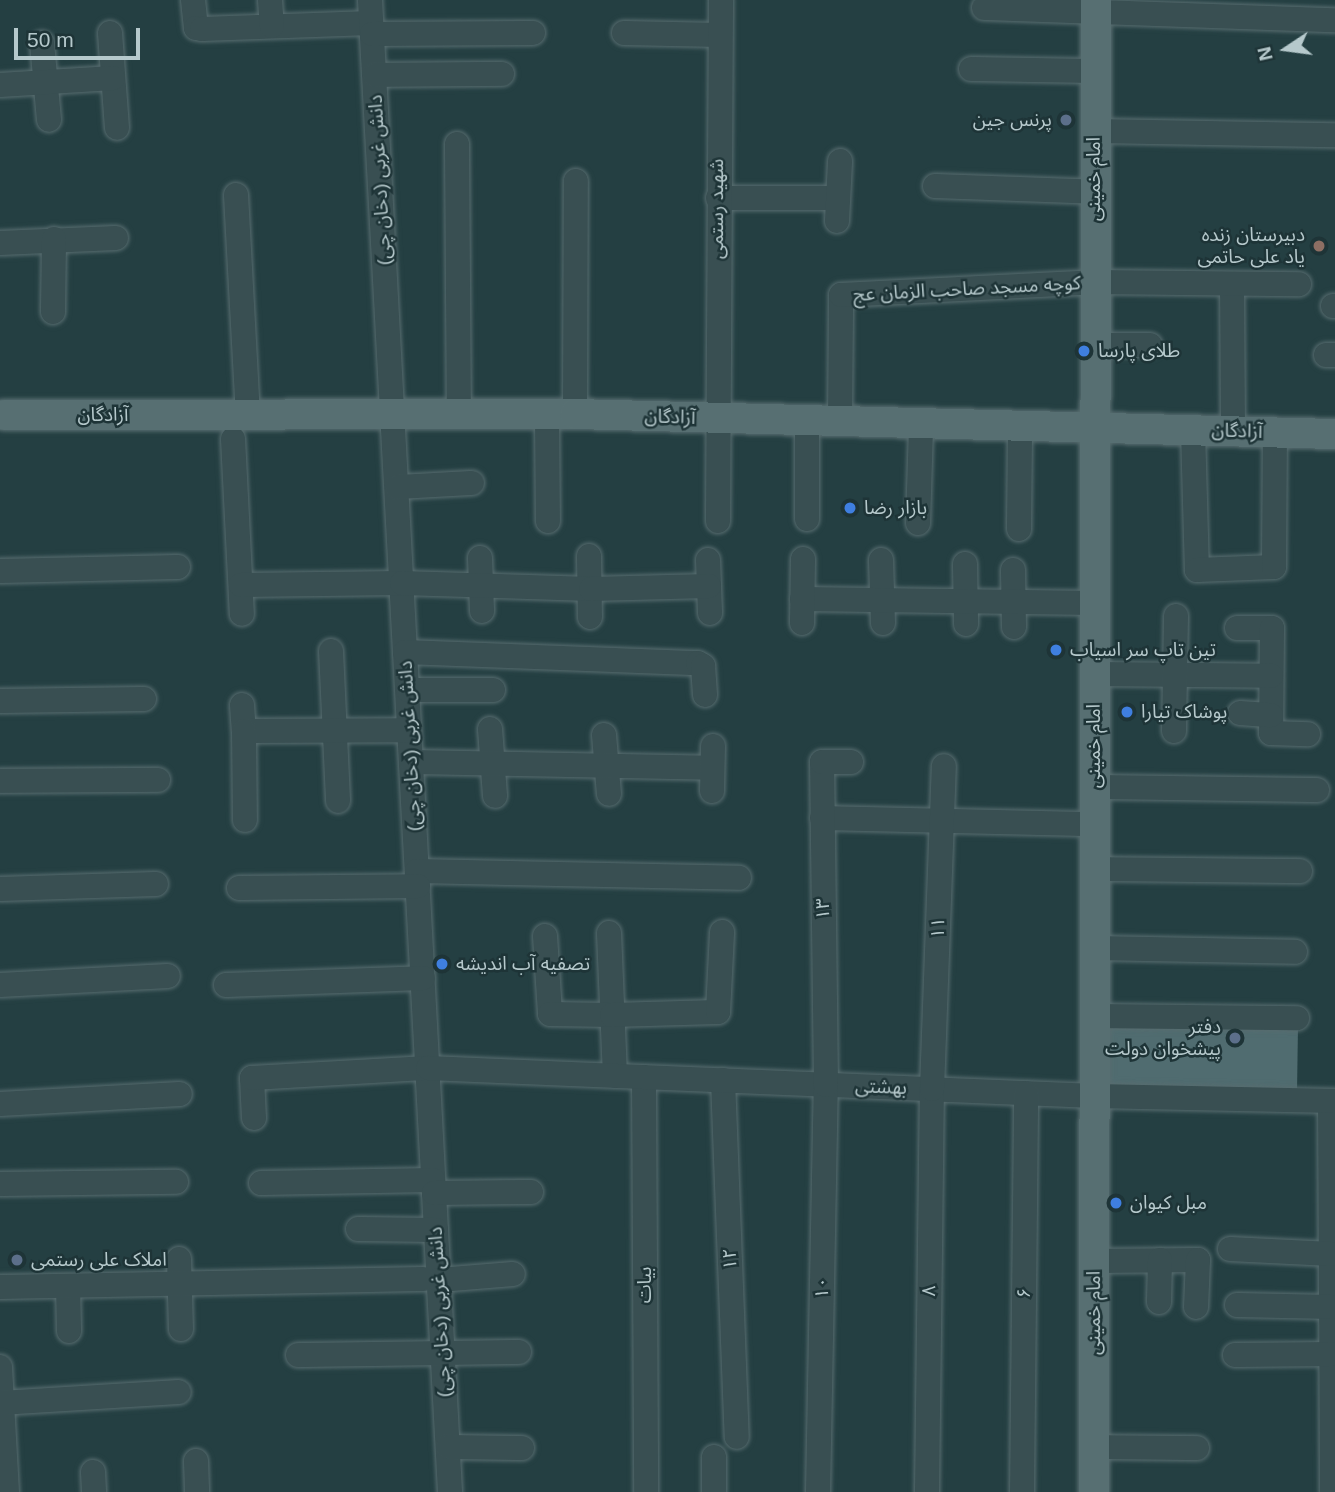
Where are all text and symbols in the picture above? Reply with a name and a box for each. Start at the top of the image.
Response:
scale bar [18,14,144,58]
north arrow [1251,14,1321,84]
text: 50 m [27,28,74,51]
text: N [1253,45,1277,63]
street label: دانش غربی (دخان چی) [364,94,396,266]
place label: پرنس جین [973,109,1052,131]
marker: پرنس جین [1058,112,1074,128]
street label: امام خمینی [1083,137,1105,221]
street label: شهید رستمی [706,159,728,259]
place label: دبیرستان زنده یاد علی حاتمی [1198,224,1305,268]
marker: دبیرستان زنده یاد علی حاتمی [1311,238,1327,254]
street label: کوچه مسجد صاحب الزمان عج [853,272,1081,306]
place label: طلای پارسا [1098,340,1180,362]
marker: طلای پارسا [1076,343,1092,359]
street label: آزادگان [78,404,128,426]
street label: آزادگان [644,405,696,429]
street label: آزادگان [1211,419,1263,443]
place label: بازار رضا [864,497,927,519]
marker: بازار رضا [842,500,858,516]
place label: تین تاپ سر اسیاب [1070,639,1216,661]
marker: تین تاپ سر اسیاب [1048,642,1064,658]
street label: دانش غربی (دخان چی) [394,660,426,832]
place label: پوشاک تیارا [1141,701,1227,723]
street label: امام خمینی [1083,704,1105,788]
marker: پوشاک تیارا [1119,704,1135,720]
street label: ۱۳ [811,898,835,920]
street label: ۱۱ [926,917,950,939]
place label: تصفیه آب اندیشه [456,953,590,975]
marker: تصفیه آب اندیشه [434,956,450,972]
place label: دفتر پیشخوان دولت [1105,1016,1221,1060]
marker: دفتر پیشخوان دولت [1227,1030,1243,1046]
street label: بهشتی [855,1075,907,1099]
place label: مبل کیوان [1130,1192,1207,1214]
marker: مبل کیوان [1108,1195,1124,1211]
street label: دانش غربی (دخان چی) [424,1226,456,1398]
street label: ۱۲ [718,1248,742,1270]
place label: املاک علی رستمی [31,1249,167,1271]
marker: املاک علی رستمی [9,1252,25,1268]
street label: بیات [634,1267,656,1303]
street label: امام خمینی [1083,1271,1105,1355]
street label: ۱۰ [810,1277,834,1299]
street label: ۸ [918,1285,940,1297]
street label: ۶ [1013,1287,1035,1299]

